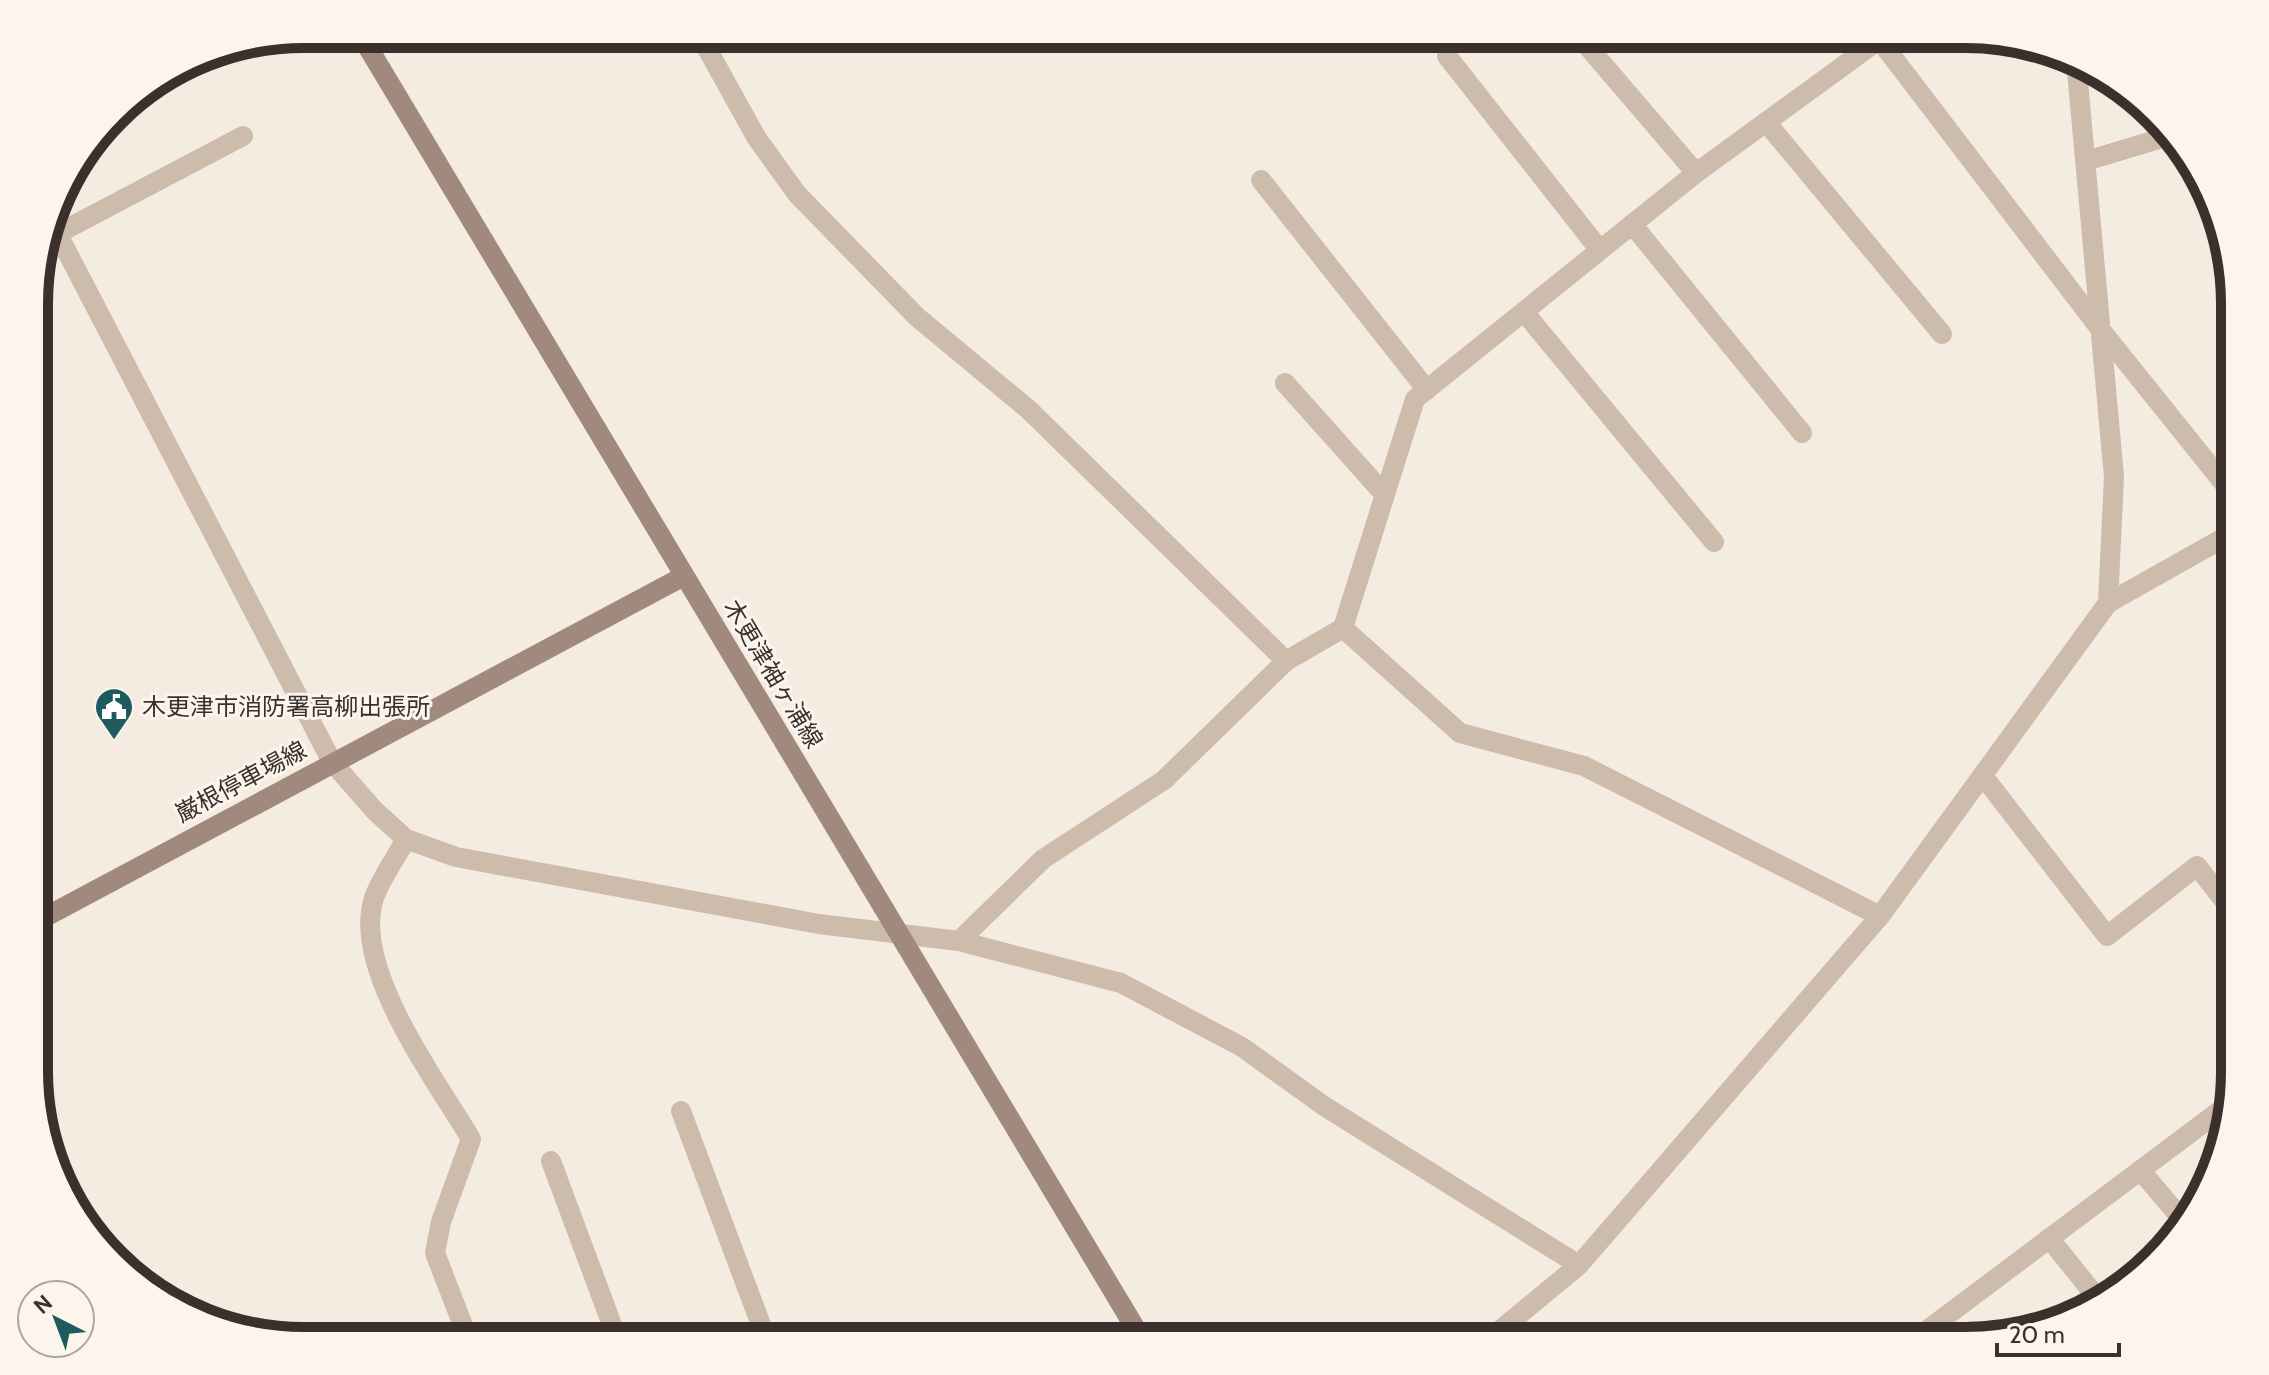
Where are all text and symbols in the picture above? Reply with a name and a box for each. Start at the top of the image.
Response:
street label: 木更津袖ヶ浦線 [718,594,829,753]
public building icon: 木更津市消防署高柳出張所 [93,686,135,741]
place label: 木更津市消防署高柳出張所 [142,692,430,721]
street label: 巌根停車場線 [170,735,311,828]
north arrow [16,1279,96,1359]
text: N [28,1289,58,1320]
scale bar [1997,1307,2119,1357]
text: 20 m [2009,1320,2065,1349]

